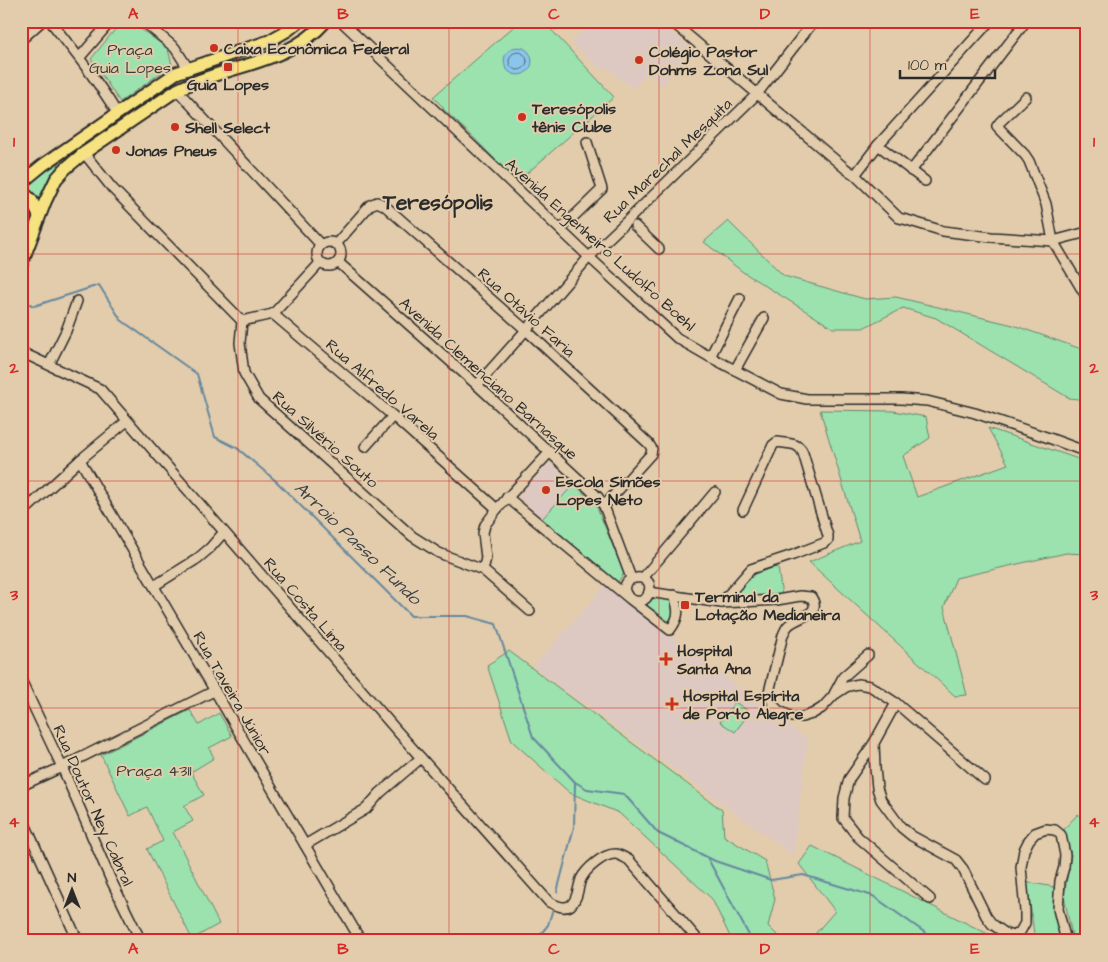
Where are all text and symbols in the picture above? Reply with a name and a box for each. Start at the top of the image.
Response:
text: A [128,3,139,25]
text: B [337,3,349,25]
text: C [548,3,560,25]
text: D [760,3,771,25]
text: E [970,3,980,25]
place label: Caixa Econômica Federal [224,38,410,60]
park label: Praça Guia Lopes [89,39,171,79]
place label: Colégio Pastor Dohms Zona Sul [649,41,769,81]
marker: Caixa Econômica Federal [208,42,220,54]
scale bar [900,48,996,80]
marker: Colégio Pastor Dohms Zona Sul [633,54,645,66]
text: 100 m [908,55,947,76]
marker: Guia Lopes [222,61,234,73]
place label: Guia Lopes [187,74,269,96]
street label: Rua Marechal Mesquita [598,93,737,228]
place label: Teresópolis tênis Clube [531,98,616,138]
marker: Teresópolis tênis Clube [516,111,528,123]
place label: Shell Select [184,117,271,139]
marker: Shell Select [169,121,181,133]
text: 1 [13,131,16,153]
text: 1 [1093,131,1096,153]
place label: Jonas Pneus [125,140,217,162]
marker: Jonas Pneus [110,144,122,156]
street label: Avenida Engenheiro Ludolfo Boehl [500,153,700,337]
district label: Teresópolis [382,188,494,218]
street label: Rua Otávio Faria [473,263,580,362]
street label: Avenida Clemenciano Barnasque [394,292,583,465]
street label: Rua Alfredo Varela [321,334,444,445]
text: 2 [8,357,19,379]
text: 2 [1088,357,1099,379]
street label: Rua Silvério Souto [268,386,383,493]
place label: Escola Simões Lopes Neto [556,471,661,511]
water label: Arroio Passo Fundo [289,476,428,612]
marker: Escola Simões Lopes Neto [540,484,552,496]
street label: Rua Costa Lima [258,553,352,656]
text: 3 [9,584,19,606]
text: 3 [1089,584,1099,606]
place label: Terminal da Lotação Medianeira [694,586,841,626]
marker: Terminal da Lotação Medianeira [679,599,691,611]
street label: Rua Taveira Júnior [188,627,277,760]
place label: Hospital Santa Ana [676,640,752,680]
marker: Hospital Santa Ana [659,652,673,666]
place label: Hospital Espírita de Porto Alegre [682,685,804,727]
marker: Hospital Espírita de Porto Alegre [665,697,679,711]
street label: Rua Doutor Ney Cabral [50,722,138,888]
park label: Praça 4311 [117,760,191,782]
text: 4 [9,811,20,833]
text: 4 [1089,811,1100,833]
north arrow [48,864,98,914]
text: A [128,938,139,960]
text: B [337,938,349,960]
text: C [548,938,560,960]
text: D [760,938,771,960]
text: E [970,938,980,960]

